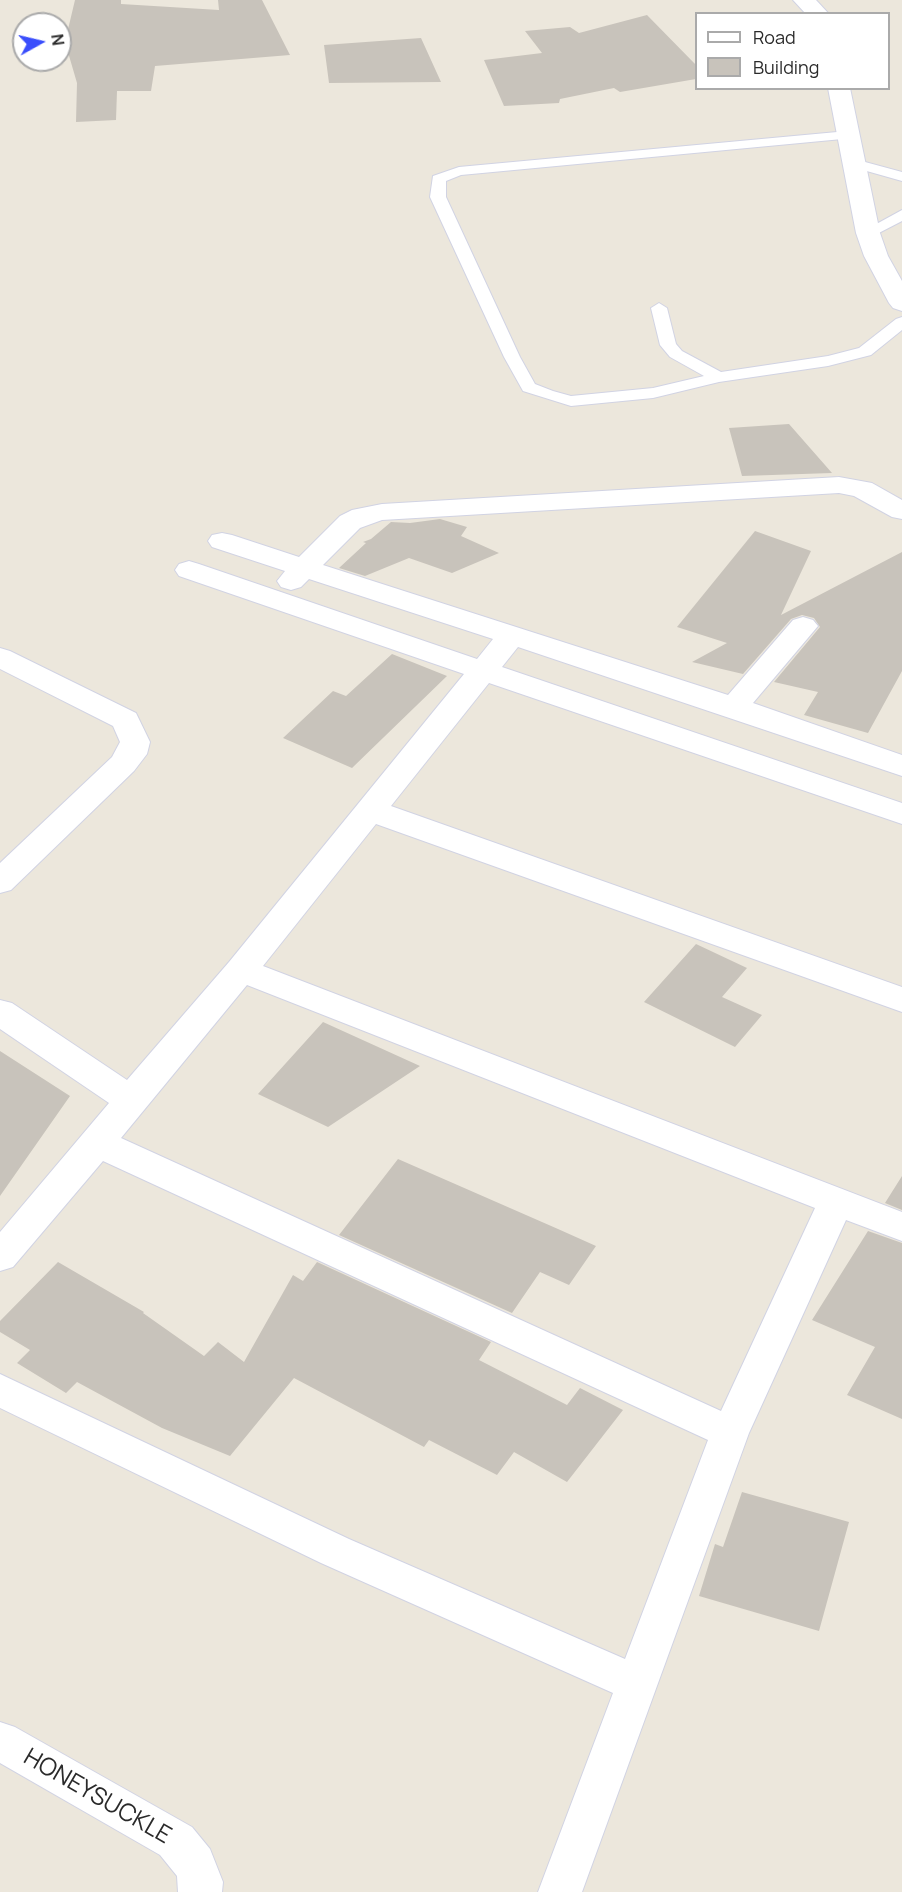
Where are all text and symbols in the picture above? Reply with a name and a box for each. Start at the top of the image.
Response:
north arrow [12,12,72,72]
legend [695,12,890,90]
text: Road [753,25,796,49]
text: N [46,33,70,47]
text: Building [753,55,819,79]
street label: HONEYSUCKLE [18,1743,176,1851]

